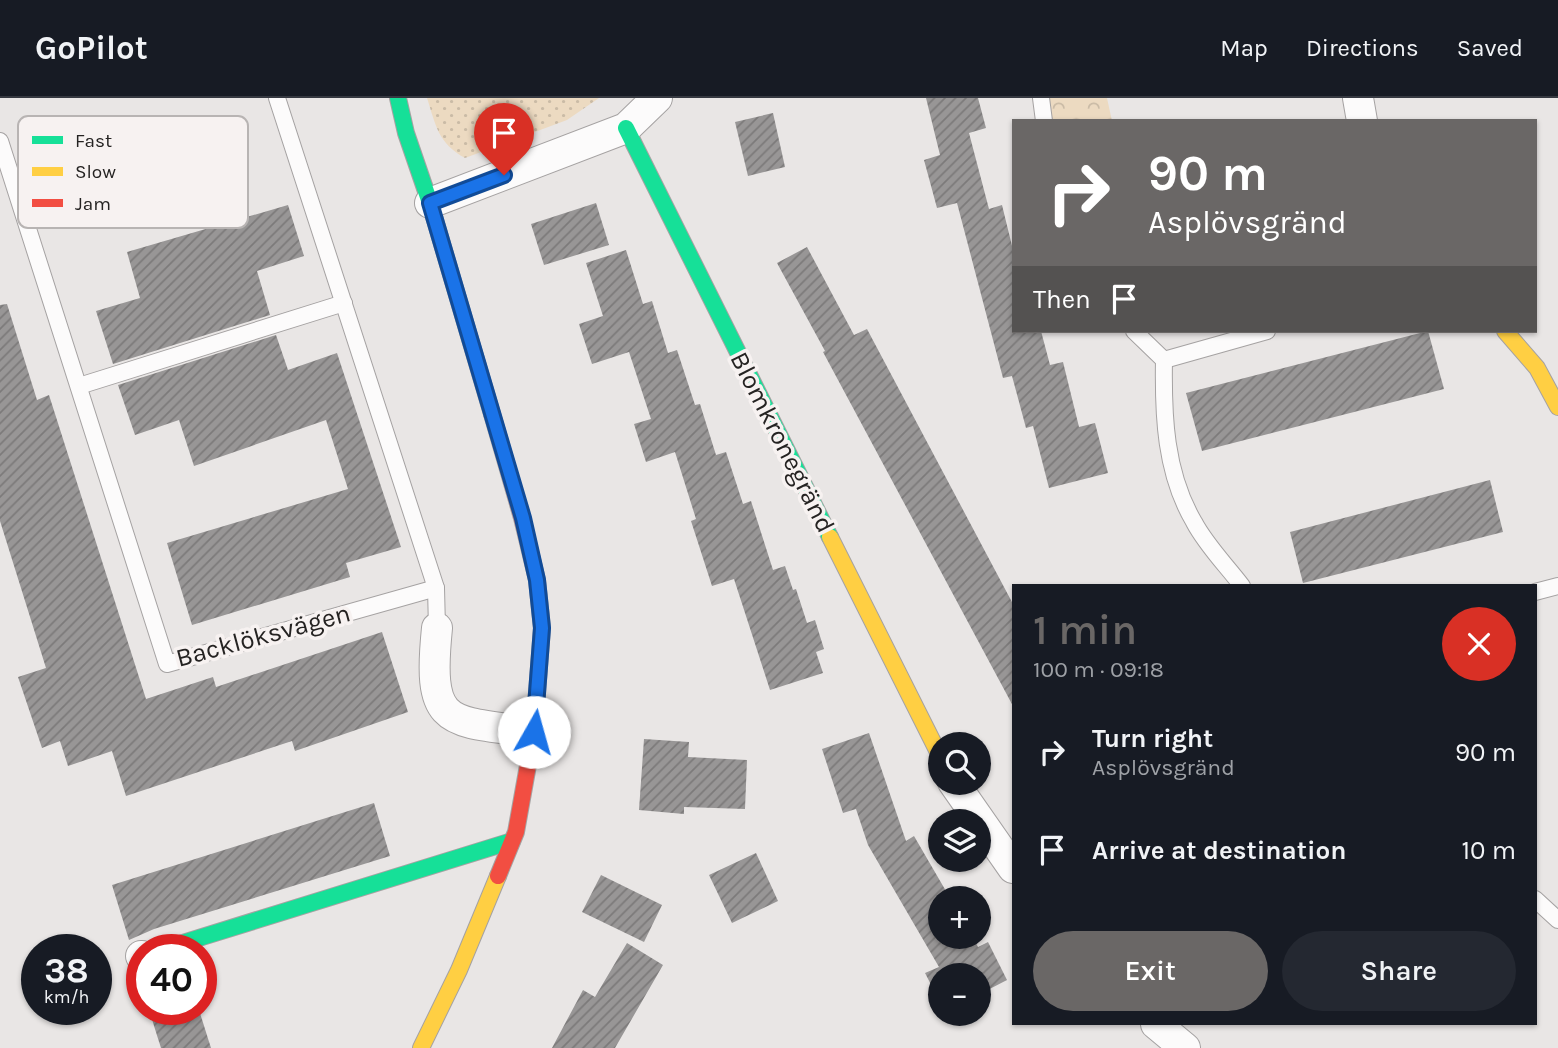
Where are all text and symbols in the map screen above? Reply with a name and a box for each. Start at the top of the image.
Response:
text: GoPilot [35,29,148,67]
text: Map [1220,34,1268,62]
text: Directions [1306,34,1419,62]
text: Saved [1457,34,1523,62]
pin [474,103,534,175]
icon: arrive [485,114,523,152]
legend [18,116,248,228]
text: Fast [75,130,112,152]
text: 90 m [1148,145,1268,202]
icon: right [1033,147,1124,238]
text: Slow [75,161,116,183]
text: Jam [75,193,111,215]
text: Asplövsgränd [1148,204,1347,241]
icon: arrive [1105,280,1143,318]
text: Then [1033,284,1091,315]
street label: Blomkronegränd [724,347,841,538]
street label: Backlöksvägen [172,597,354,674]
text: 1 min [1033,605,1137,655]
button: close [1442,607,1516,681]
text: 100 m · 09:18 [1033,656,1164,683]
position arrow [497,695,571,769]
text: Turn right [1092,723,1213,754]
map controls [928,732,991,1026]
button: search [928,732,991,795]
icon: right [1033,733,1071,771]
text: 90 m [1455,737,1516,768]
text: Asplövsgränd [1092,754,1235,781]
button: layers [928,809,991,872]
icon: arrive [1033,831,1071,869]
text: Arrive at destination [1092,835,1346,866]
text: 10 m [1461,835,1516,866]
button: + [928,886,991,949]
button: Exit [1033,931,1268,1011]
button: Share [1282,931,1516,1011]
speed limit sign: 40 [126,934,217,1025]
text: 38 [44,950,89,991]
button: − [928,963,991,1026]
text: km/h [44,986,89,1008]

